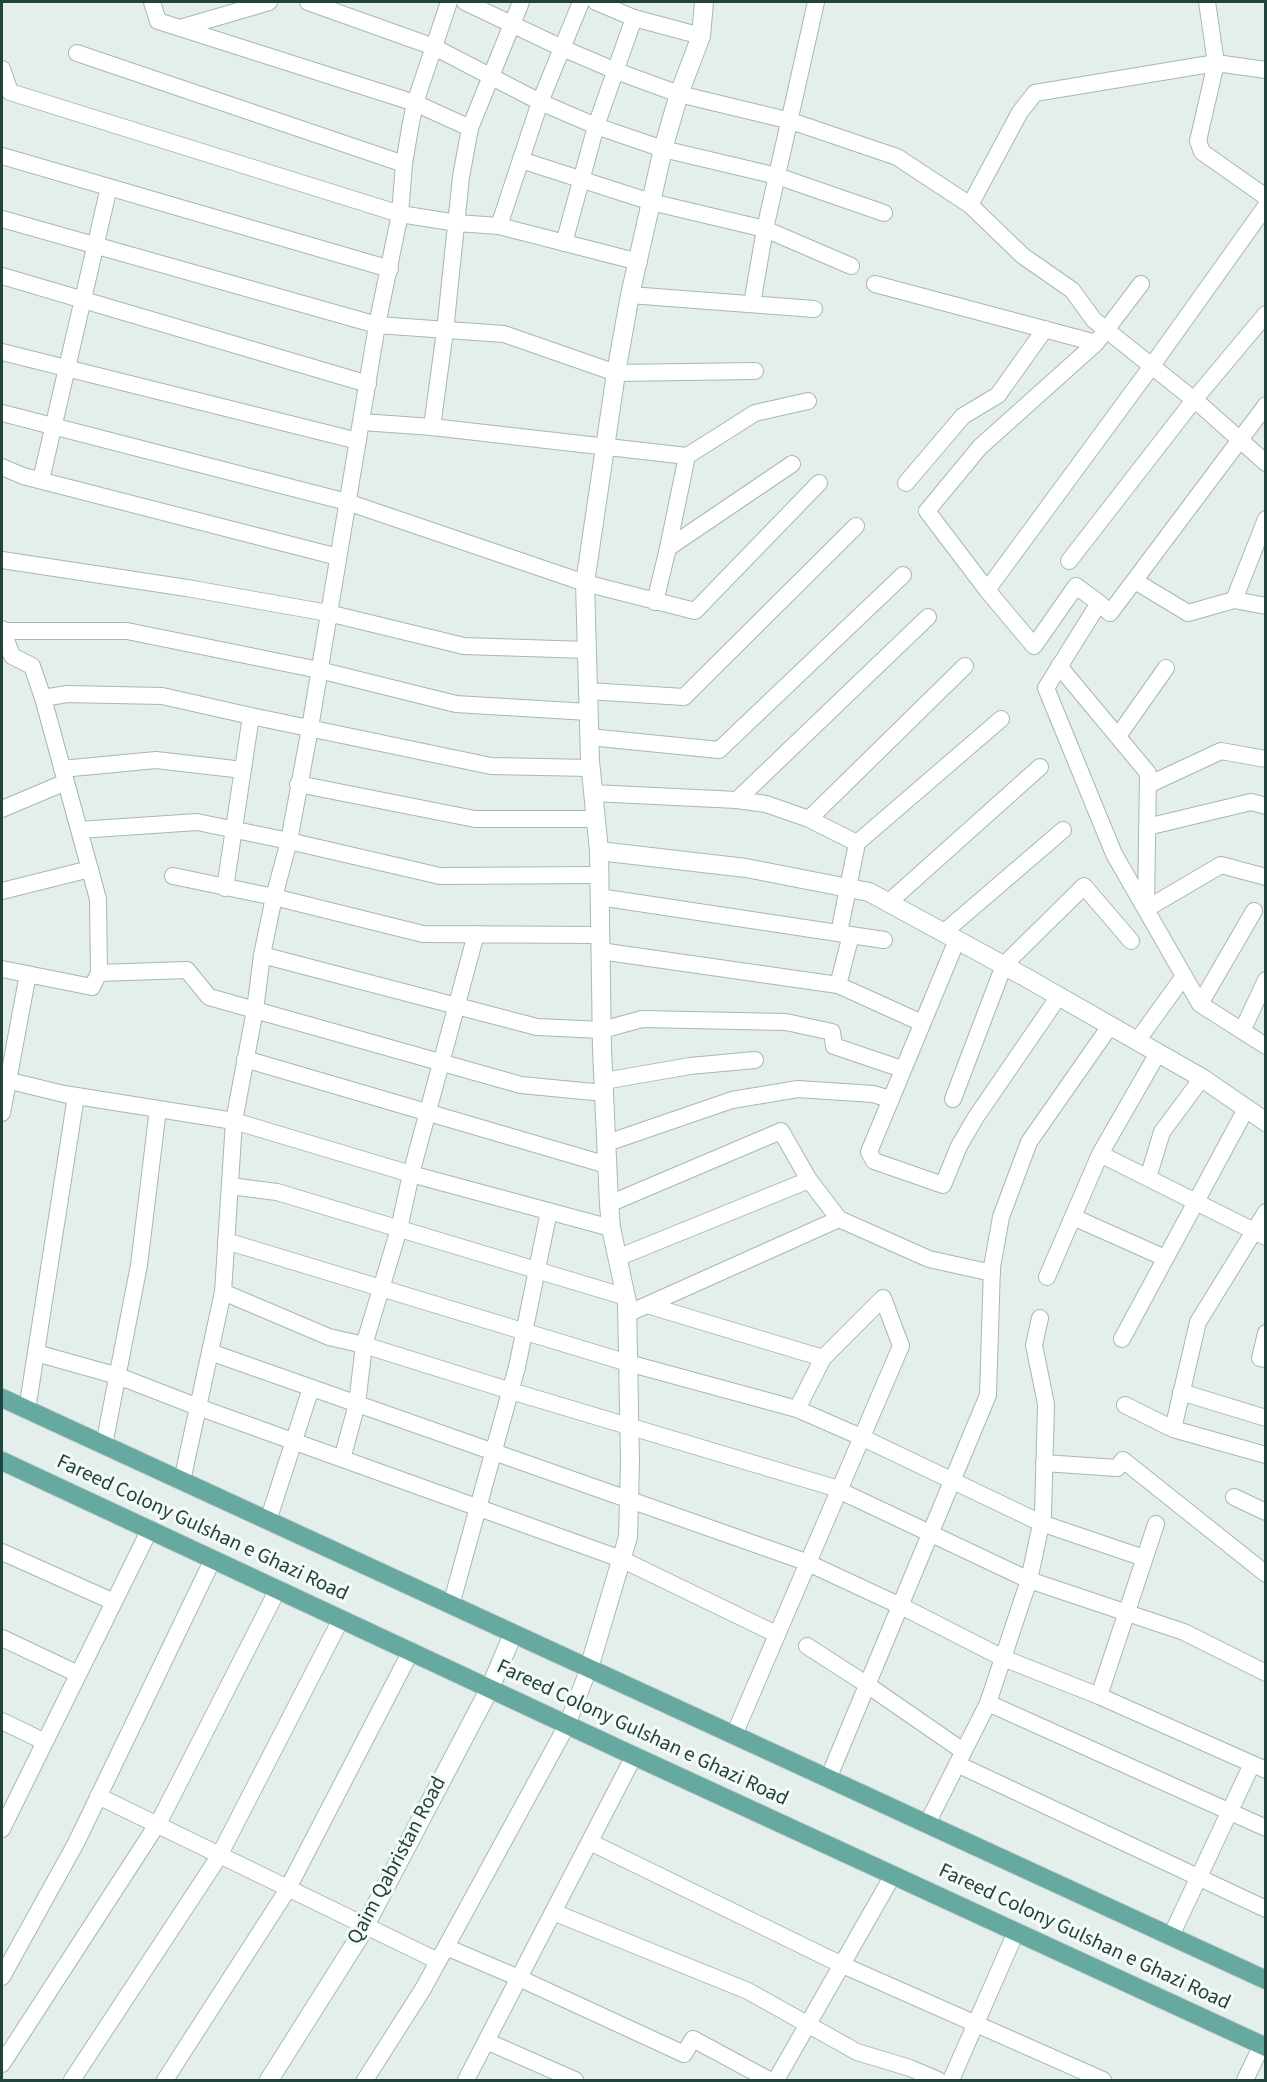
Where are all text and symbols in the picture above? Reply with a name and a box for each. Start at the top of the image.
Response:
street label: Fareed Colony Gulshan e Ghazi Road [52,1450,352,1608]
street label: Fareed Colony Gulshan e Ghazi Road [492,1655,792,1813]
street label: Qaim Qabristan Road [343,1773,453,1949]
street label: Fareed Colony Gulshan e Ghazi Road [934,1859,1234,2017]

